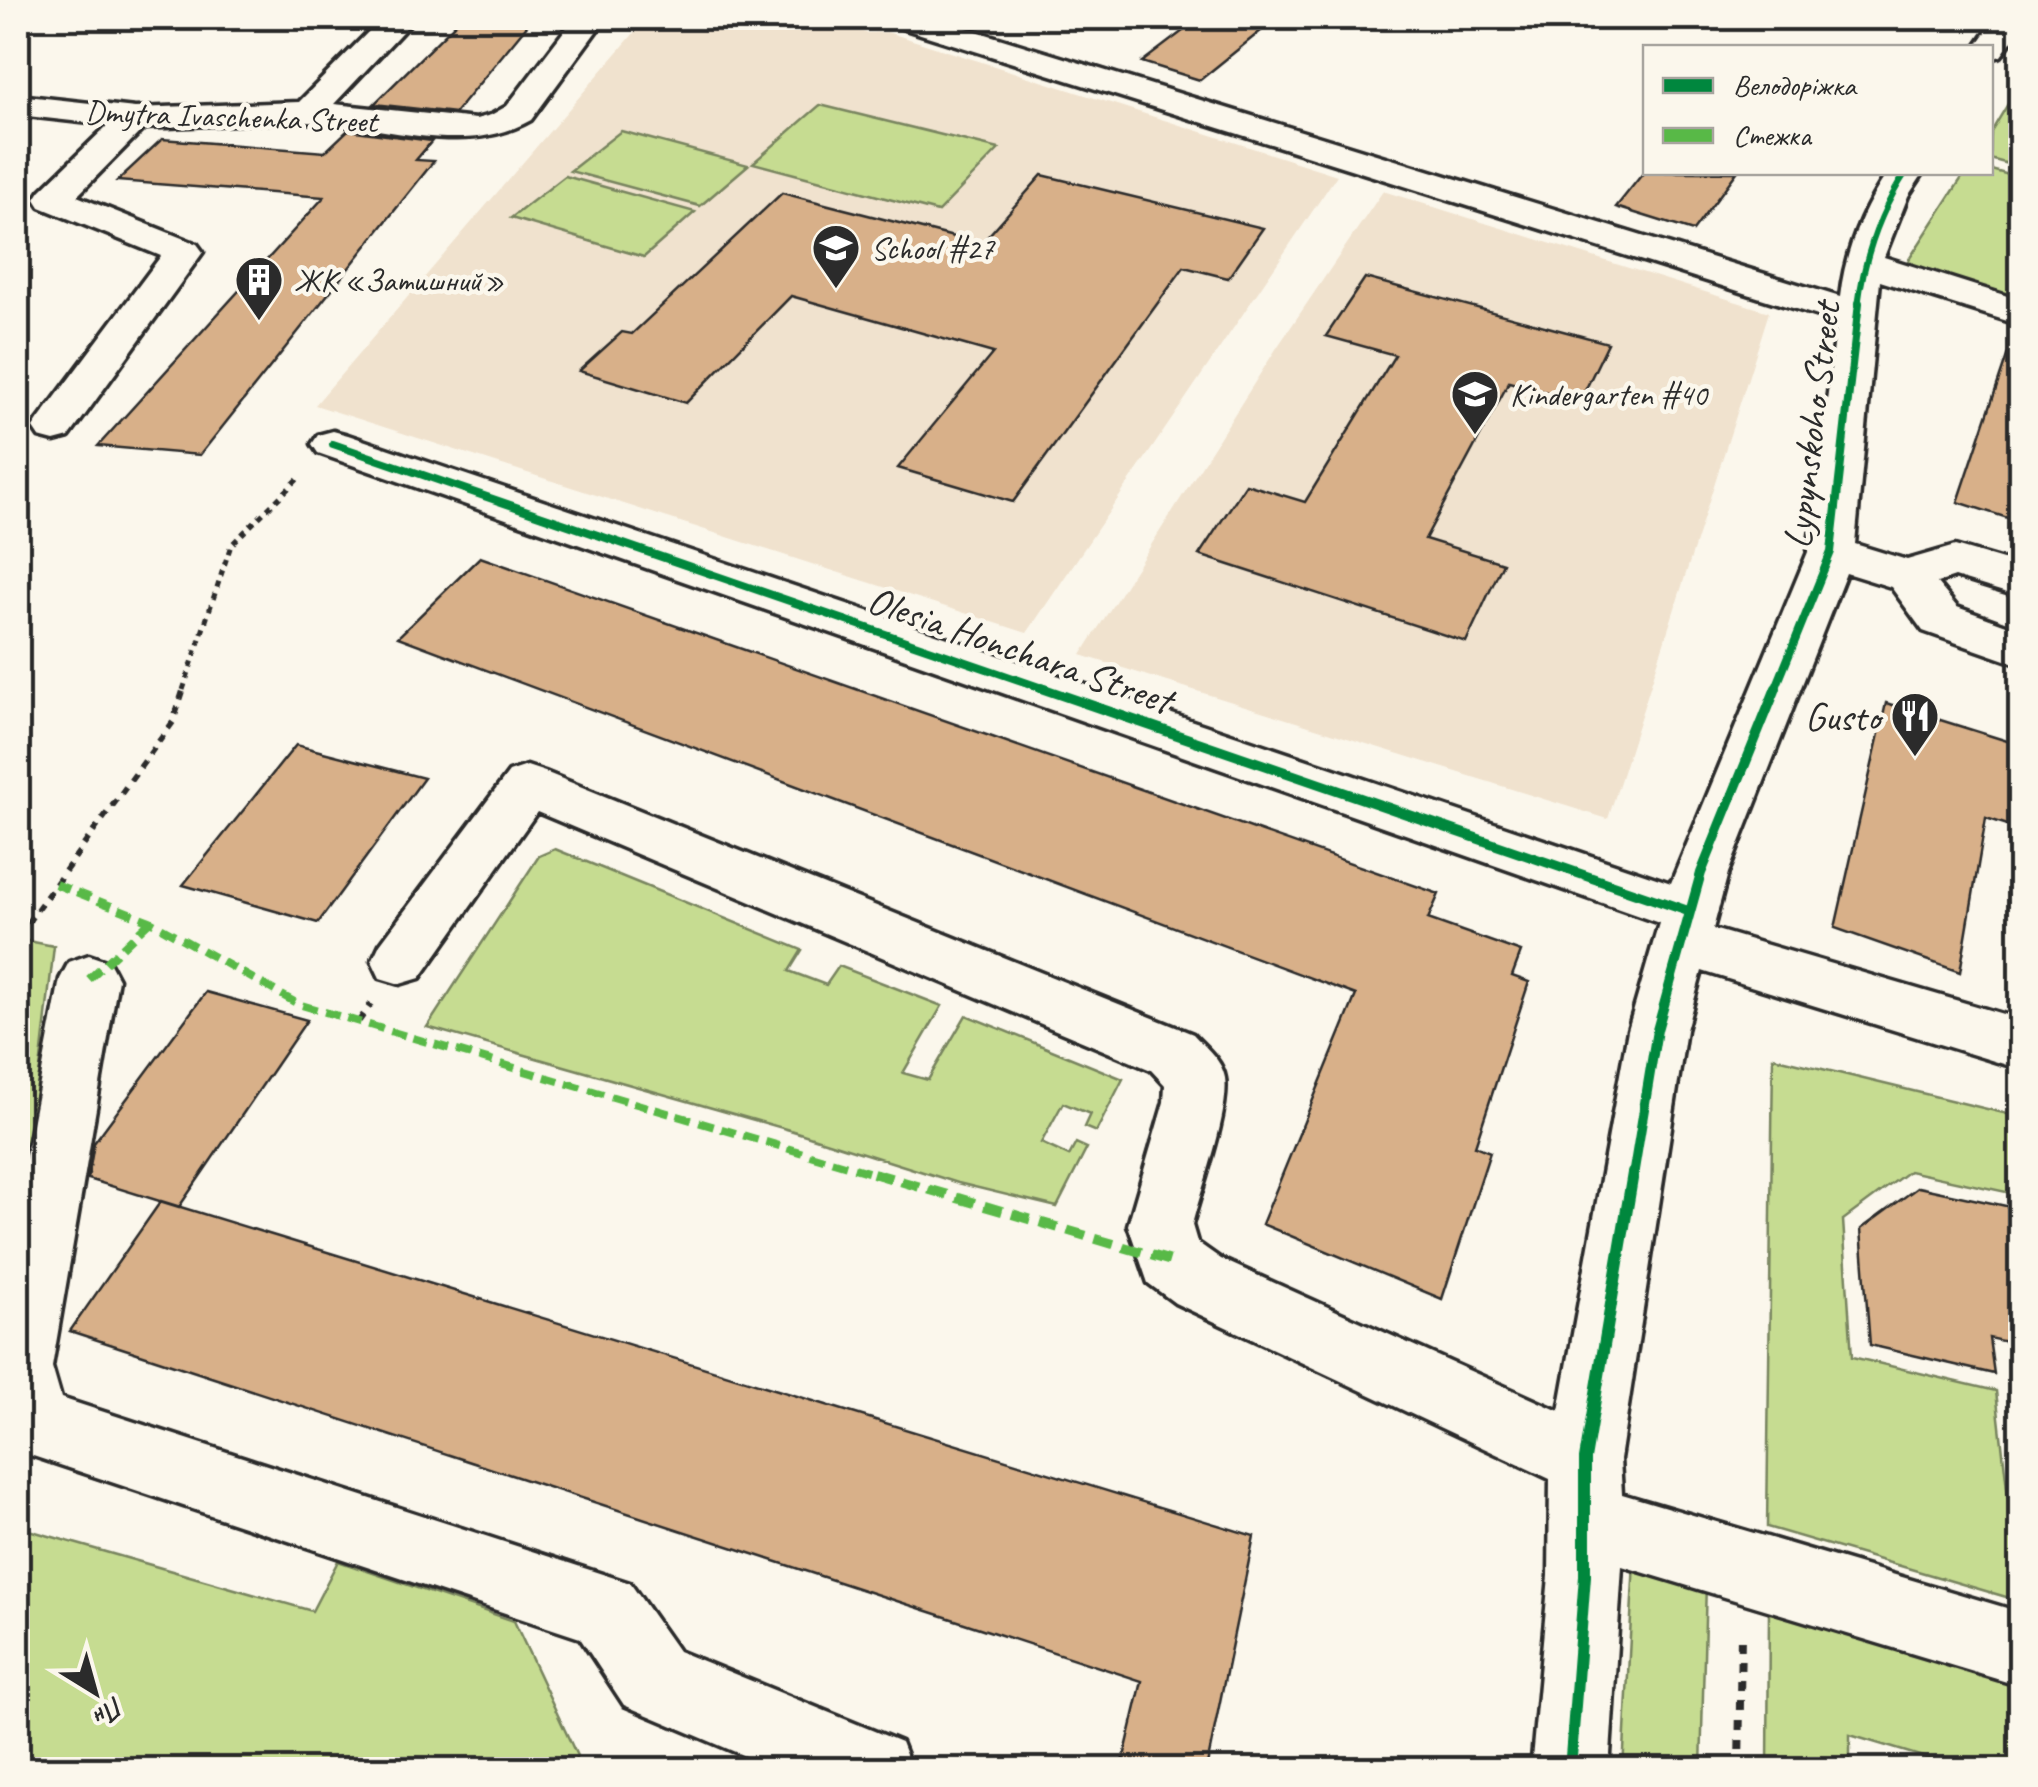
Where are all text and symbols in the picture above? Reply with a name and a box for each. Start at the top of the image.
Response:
legend [1643,45,1993,175]
text: Велодоріжка [1733,66,1858,104]
street label: Dmytra Ivaschenka Street [84,91,381,142]
text: Стежка [1733,116,1813,154]
school or university icon: School #27 [810,222,862,290]
place label: School #27 [871,228,996,269]
building icon: ЖК «Затишний» [233,254,285,322]
place label: ЖК «Затишний» [294,260,504,301]
street label: Lypynskoho Street [1772,295,1852,551]
school or university icon: Kindergarten #40 [1449,368,1501,436]
place label: Kindergarten #40 [1510,374,1710,415]
street label: Olesia Honchara Street [861,575,1184,727]
restaurant icon: Gusto [1889,690,1941,758]
place label: Gusto [1805,692,1884,742]
north arrow [45,1642,145,1742]
text: Пн [86,1689,132,1735]

